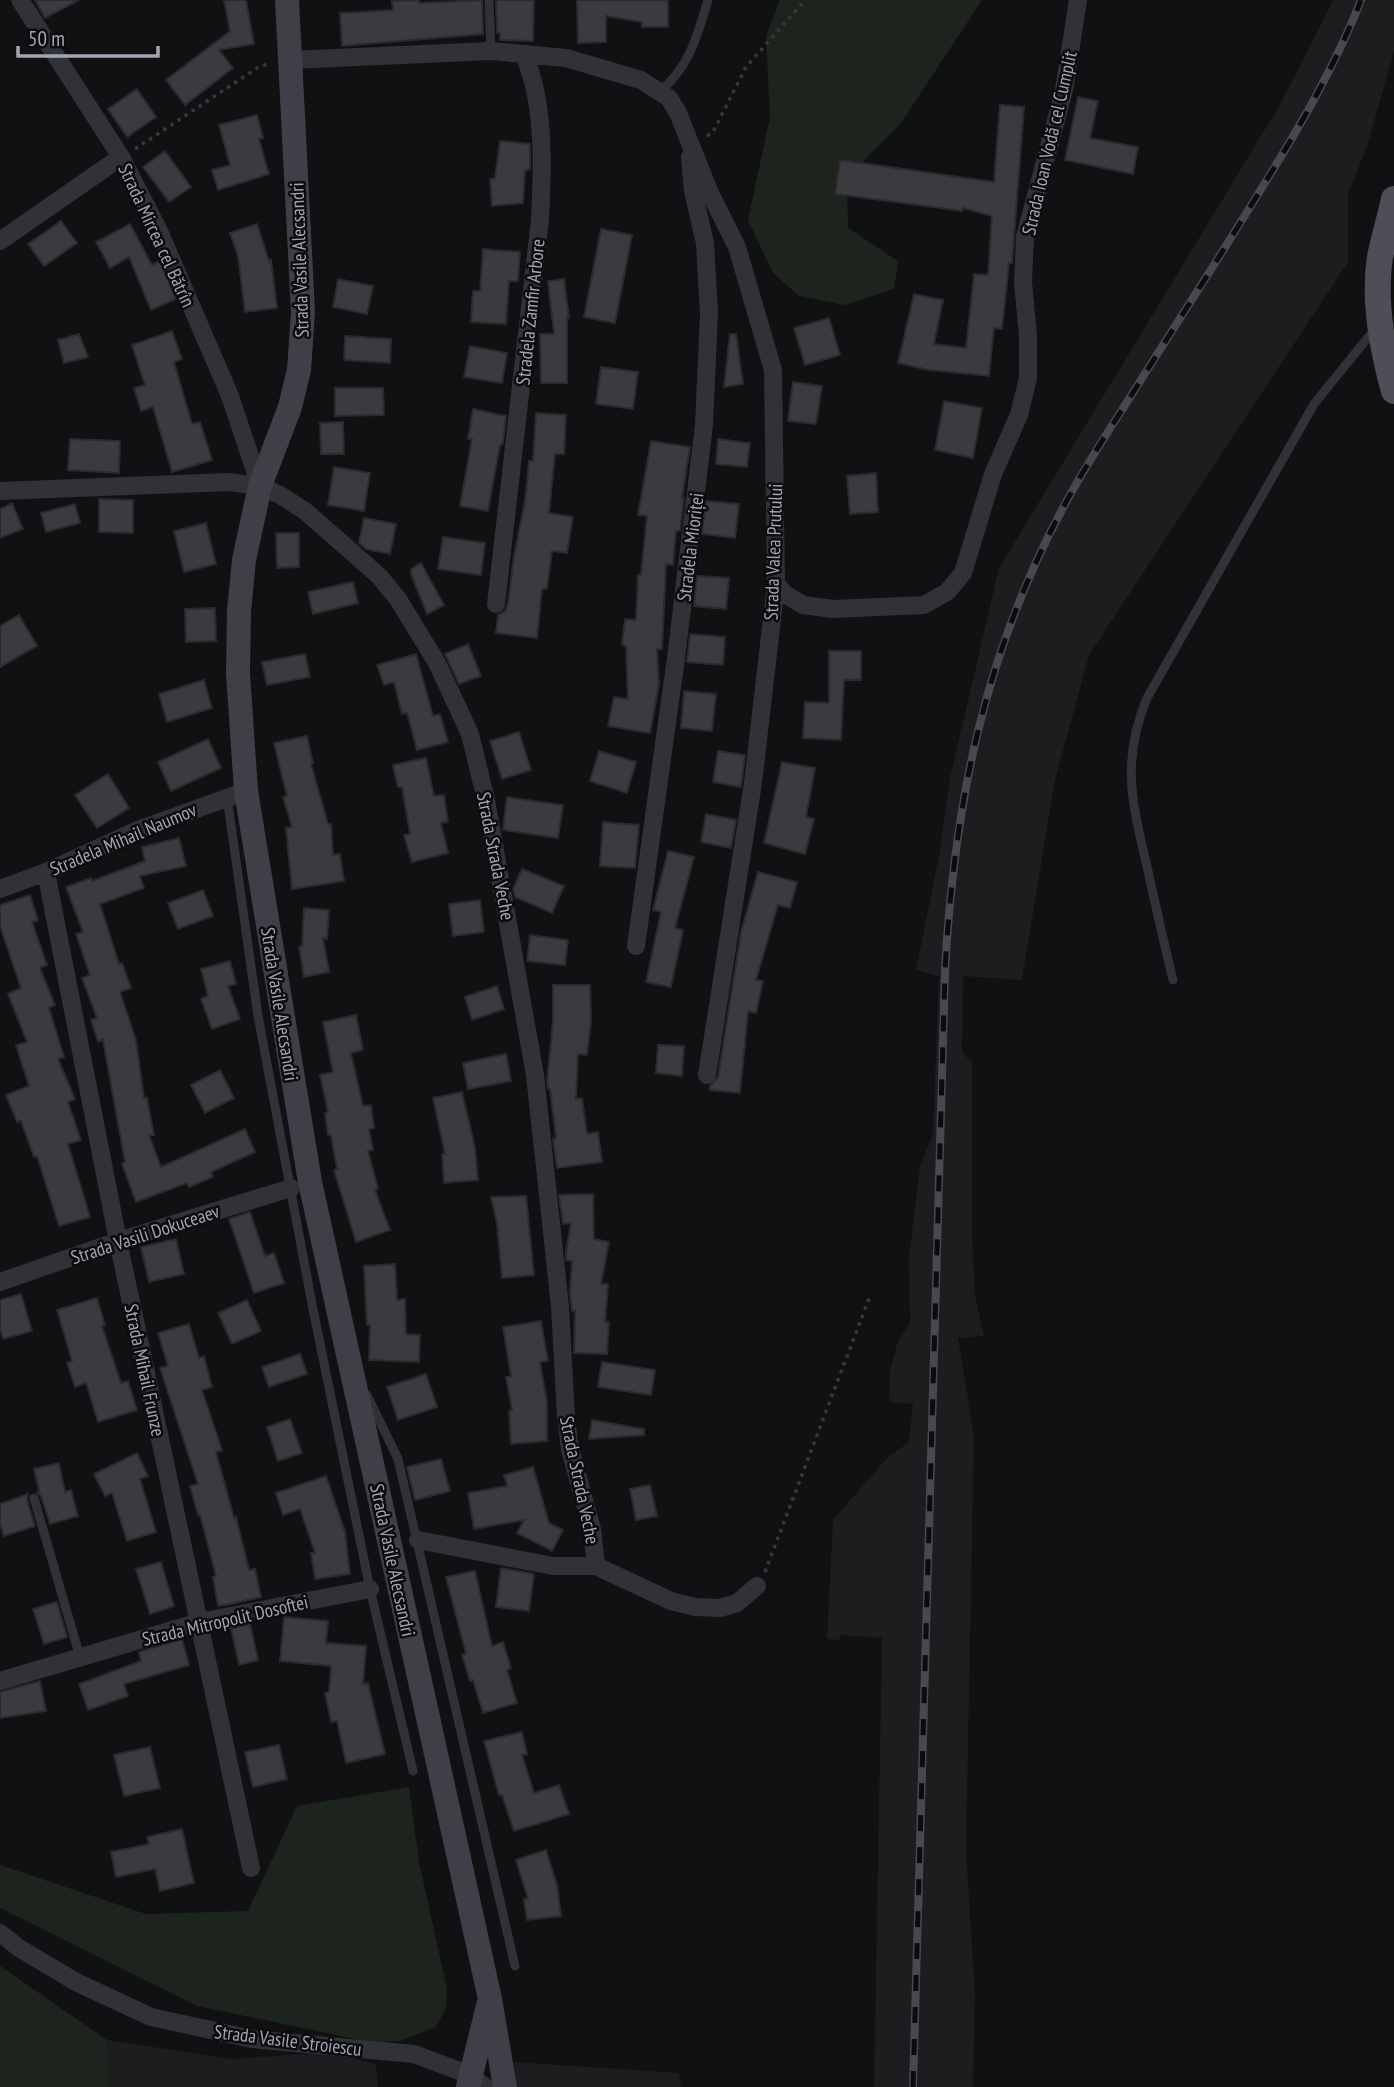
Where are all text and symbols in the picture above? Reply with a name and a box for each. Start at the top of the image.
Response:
scale bar [18,14,158,58]
text: 50 m [28,25,65,52]
street label: Strada Ioan Vodă cel Cumplit [1016,48,1082,237]
street label: Strada Mircea cel Bătrîn [113,159,201,311]
street label: Strada Vasile Alecsandri [284,182,314,338]
street label: Stradela Zamfir Arbore [510,238,550,386]
street label: Strada Valea Prutului [759,483,787,621]
street label: Stradela Mioriței [671,491,709,603]
street label: Strada Strada Veche [472,790,520,922]
street label: Stradela Mihail Naumov [46,797,200,881]
street label: Strada Vasile Alecsandri [256,925,304,1083]
street label: Strada Vasili Dokuceaev [68,1198,223,1269]
street label: Strada Mihail Frunze [119,1302,171,1439]
street label: Strada Strada Veche [555,1414,605,1546]
street label: Strada Vasile Alecsandri [365,1482,421,1638]
street label: Strada Mitropolit Dosoftei [140,1589,310,1651]
street label: Strada Vasile Stroiescu [213,2019,363,2061]

